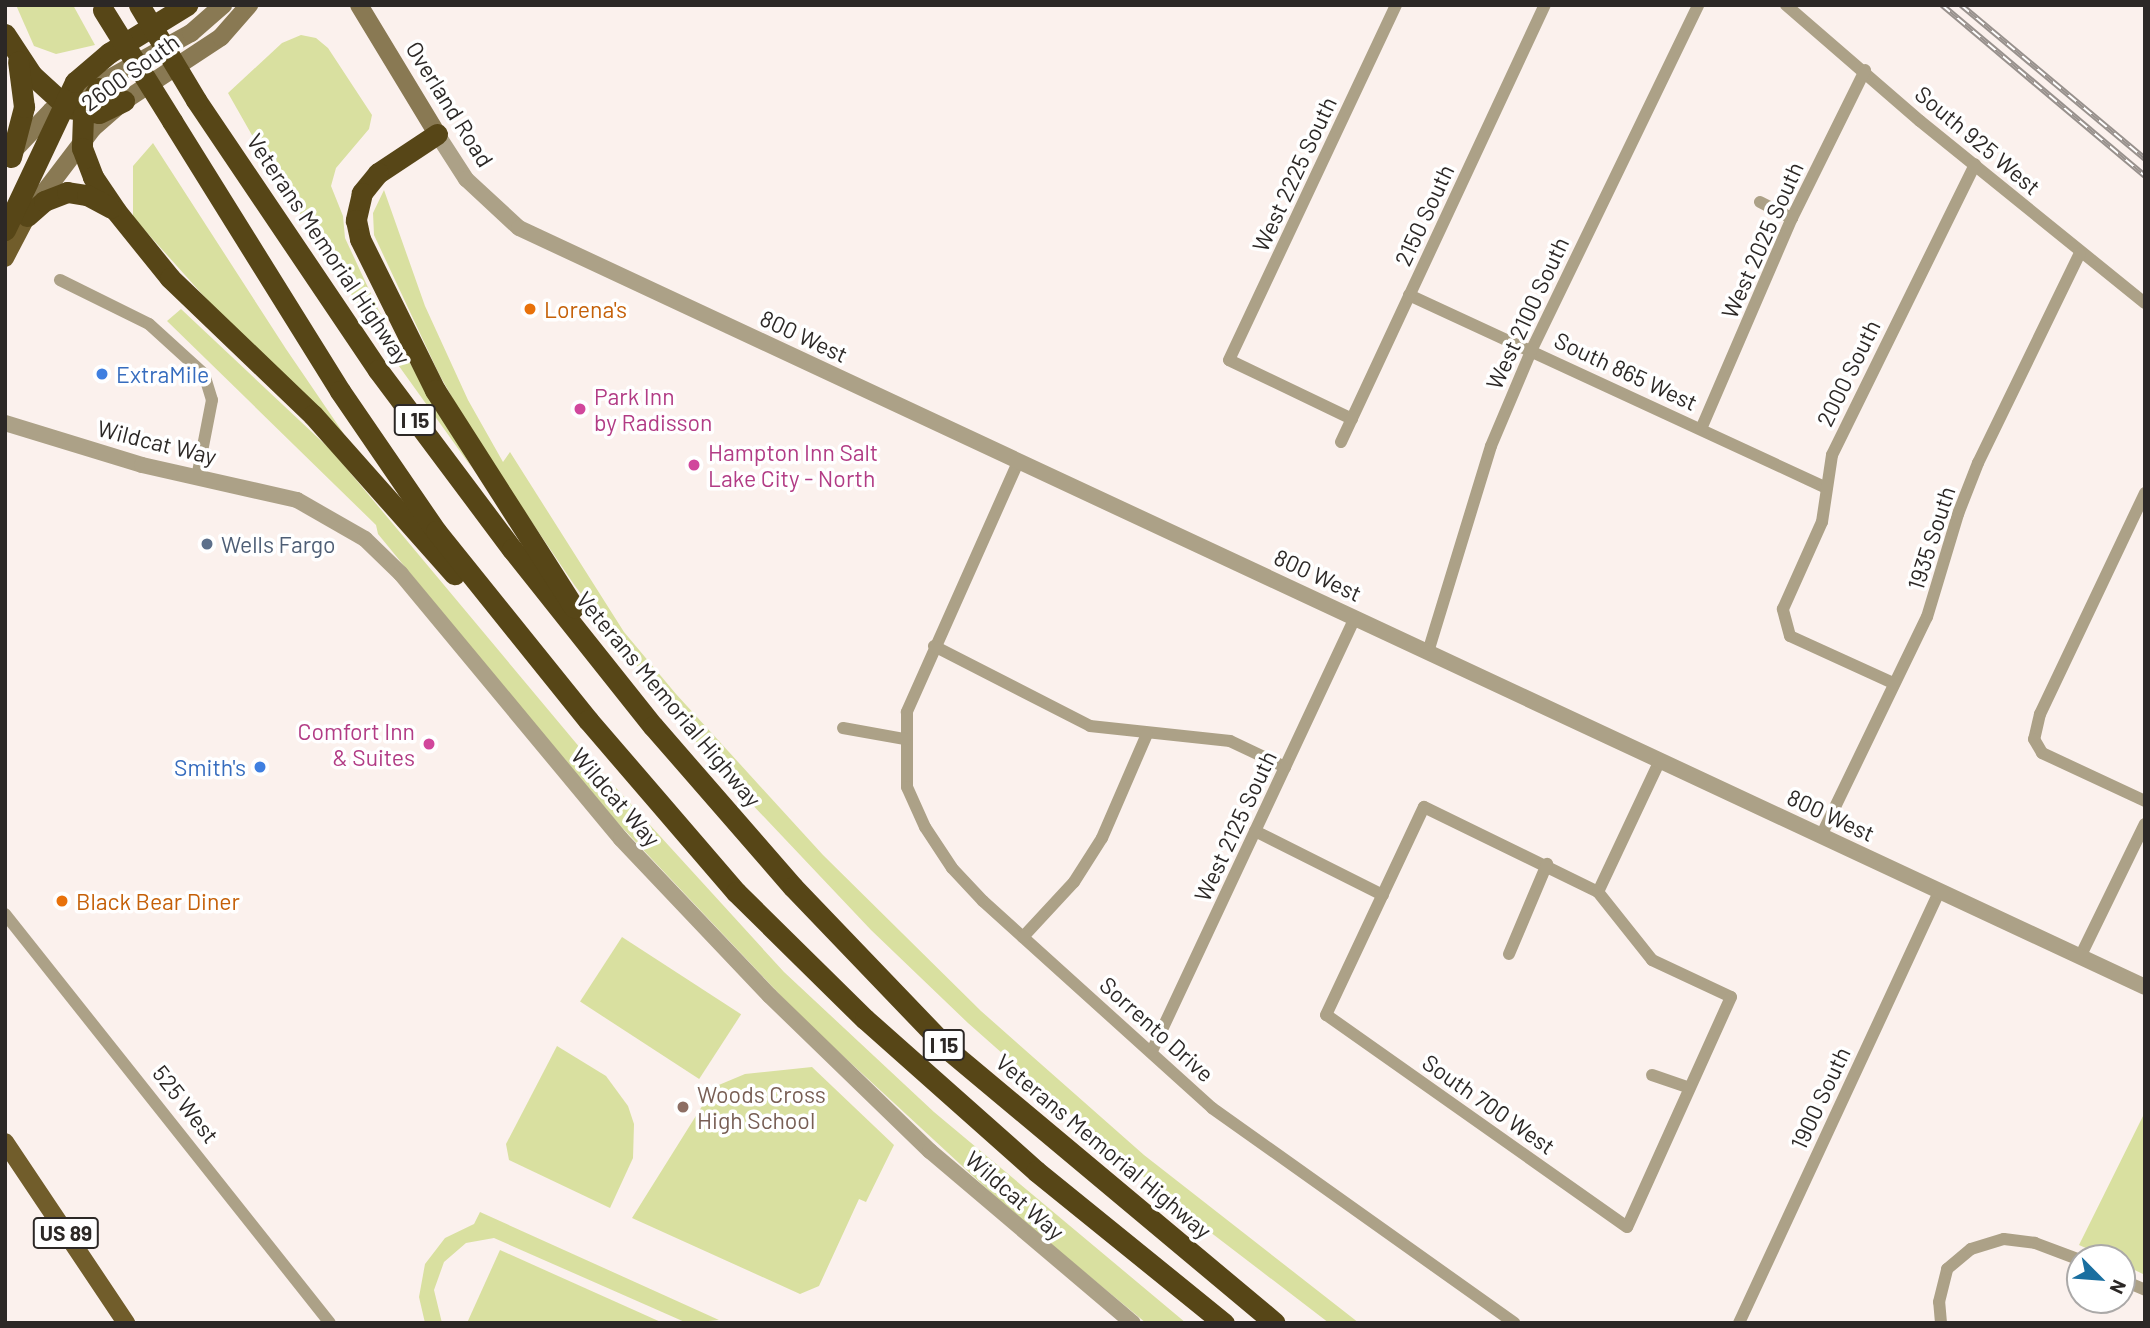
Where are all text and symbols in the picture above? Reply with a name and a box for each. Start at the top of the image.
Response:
street label: 2600 South [76,27,184,117]
street label: Overland Road [400,36,500,172]
street label: South 925 West [1910,80,2046,200]
street label: West 2225 South [1246,92,1342,256]
street label: Veterans Memorial Highway [241,128,417,370]
street label: West 2025 South [1715,158,1809,322]
street label: 2150 South [1389,160,1459,270]
street label: West 2100 South [1480,232,1574,394]
place label: Lorena's [544,295,627,323]
marker: Lorena's [522,301,538,317]
street label: 800 West [756,304,852,368]
street label: 2000 South [1810,315,1886,431]
street label: South 865 West [1550,326,1702,416]
place label: ExtraMile [116,360,209,388]
marker: ExtraMile [94,366,110,382]
place label: Park Inn by Radisson [594,382,713,436]
marker: Park Inn by Radisson [572,401,588,417]
road number: I 15 [392,402,438,438]
street label: Wildcat Way [95,414,219,470]
place label: Hampton Inn Salt Lake City - North [708,438,878,492]
marker: Hampton Inn Salt Lake City - North [686,457,702,473]
street label: 1935 South [1901,483,1961,593]
place label: Wells Fargo [221,530,336,558]
marker: Wells Fargo [199,536,215,552]
street label: 800 West [1270,543,1366,607]
street label: Veterans Memorial Highway [571,586,767,812]
place label: Comfort Inn & Suites [297,717,415,771]
marker: Comfort Inn & Suites [421,736,437,752]
street label: Wildcat Way [566,742,666,852]
street label: West 2125 South [1188,746,1282,906]
place label: Smith's [174,753,246,781]
marker: Smith's [252,759,268,775]
street label: 800 West [1783,783,1879,847]
place label: Black Bear Diner [76,887,240,915]
marker: Black Bear Diner [54,893,70,909]
street label: Sorrento Drive [1094,971,1220,1087]
road number: I 15 [921,1028,967,1062]
street label: 1900 South [1784,1042,1856,1154]
street label: Veterans Memorial Highway [991,1048,1217,1244]
street label: South 700 West [1417,1048,1561,1160]
street label: 525 West [147,1060,225,1148]
place label: Woods Cross High School [697,1080,826,1134]
marker: Woods Cross High School [675,1099,691,1115]
street label: Wildcat Way [960,1145,1070,1245]
road number: US 89 [33,1216,99,1250]
north arrow [2066,1244,2136,1314]
text: N [2106,1277,2132,1298]

